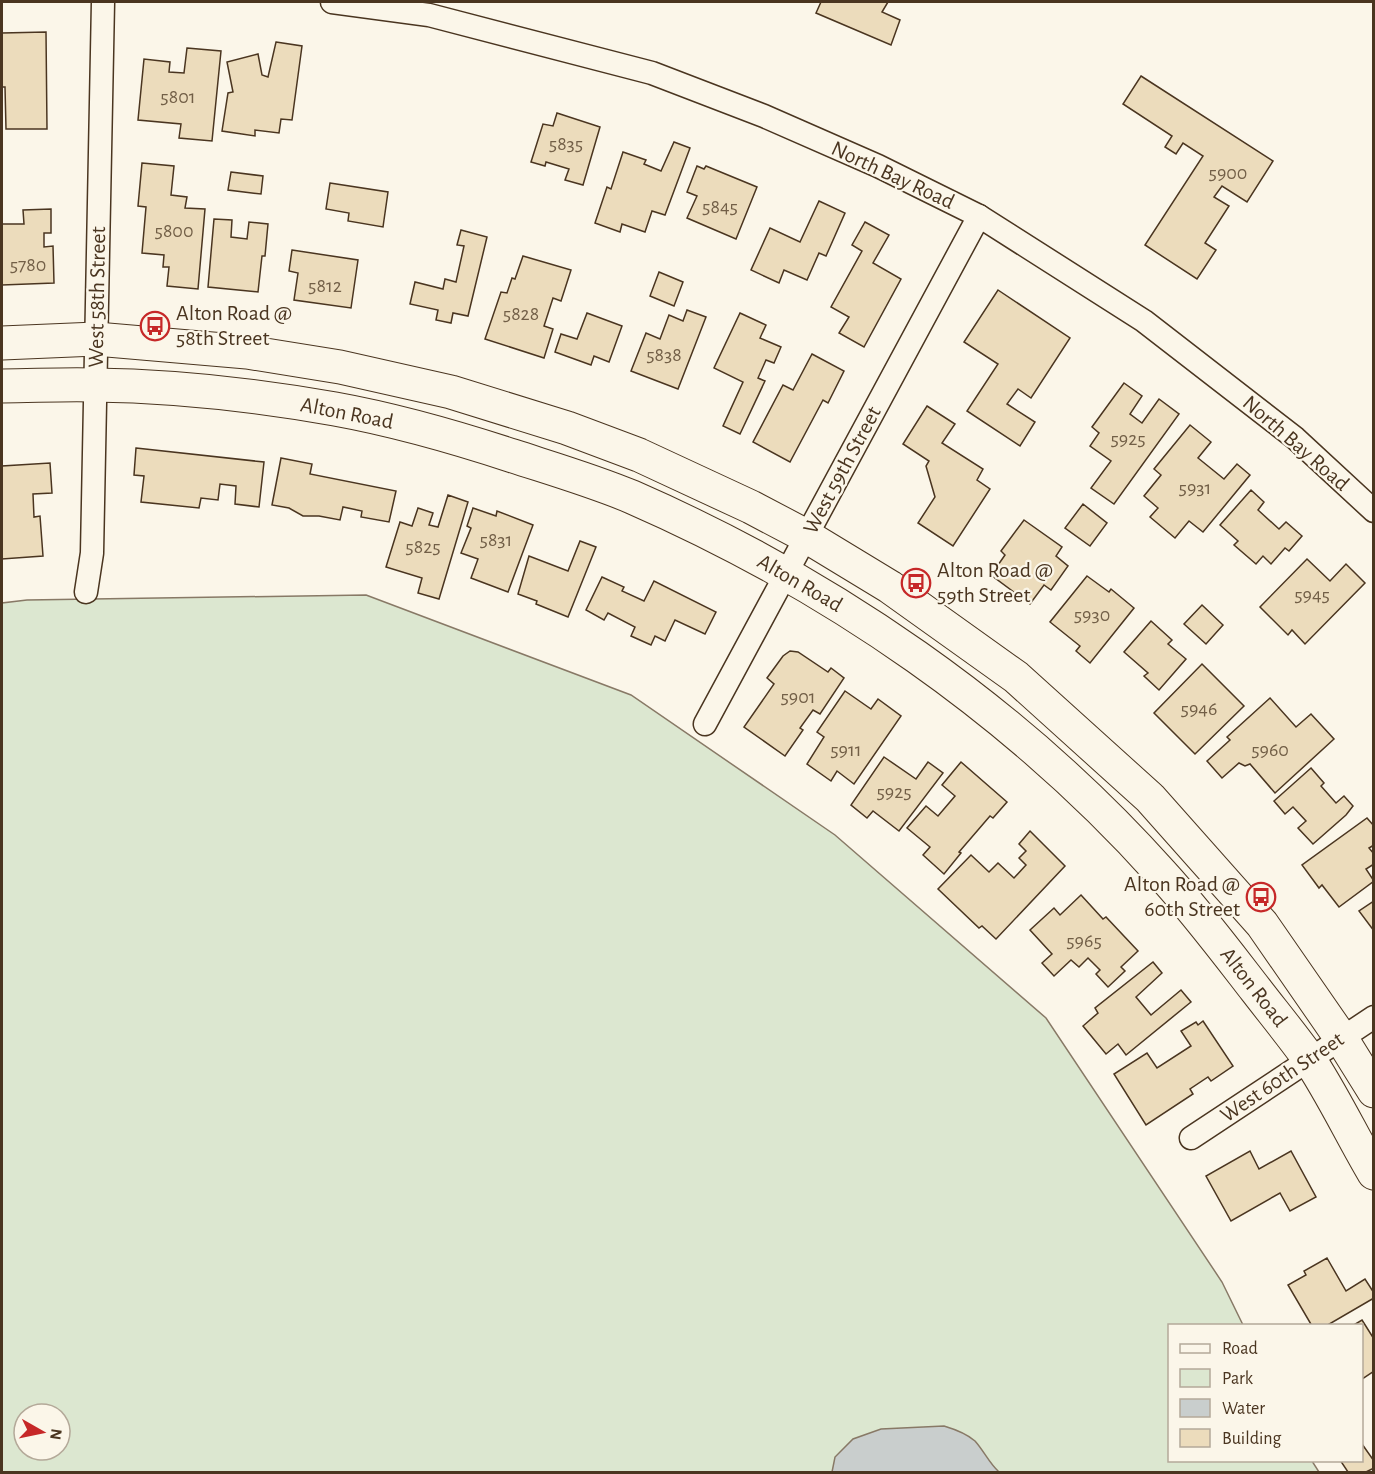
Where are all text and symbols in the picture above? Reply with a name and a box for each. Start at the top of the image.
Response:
house number: 5801 [160,87,196,107]
house number: 5835 [549,134,583,154]
street label: North Bay Road [828,137,958,213]
house number: 5900 [1209,163,1247,183]
house number: 5845 [702,197,738,217]
house number: 5800 [155,221,193,241]
street label: West 58th Street [85,226,109,368]
house number: 5780 [10,255,46,275]
house number: 5812 [308,276,342,296]
place label: Alton Road @ 58th Street [176,302,292,349]
house number: 5828 [503,304,539,324]
bus stop icon: Alton Road @ 58th Street [139,310,171,342]
house number: 5838 [646,345,682,365]
street label: North Bay Road [1239,391,1353,495]
street label: Alton Road [299,393,395,433]
street label: West 59th Street [799,403,885,537]
house number: 5925 [1110,429,1146,449]
house number: 5931 [1179,478,1211,498]
house number: 5831 [480,530,512,550]
house number: 5825 [405,537,441,557]
street label: Alton Road [754,550,846,616]
place label: Alton Road @ 59th Street [937,559,1053,606]
bus stop icon: Alton Road @ 59th Street [900,567,932,599]
house number: 5945 [1294,585,1330,605]
house number: 5930 [1074,605,1110,625]
house number: 5901 [780,687,816,707]
house number: 5946 [1181,699,1217,719]
house number: 5911 [830,740,862,760]
house number: 5960 [1251,740,1289,760]
house number: 5925 [876,782,912,802]
place label: Alton Road @ 60th Street [1124,873,1240,920]
bus stop icon: Alton Road @ 60th Street [1245,881,1277,913]
house number: 5965 [1066,931,1102,951]
street label: Alton Road [1216,943,1292,1031]
street label: West 60th Street [1216,1028,1348,1126]
legend [1168,1324,1363,1462]
text: Road [1222,1340,1258,1358]
text: Park [1222,1370,1254,1388]
text: Water [1222,1400,1265,1418]
north arrow [12,1402,72,1462]
text: N [47,1427,65,1441]
text: Building [1222,1430,1282,1448]

